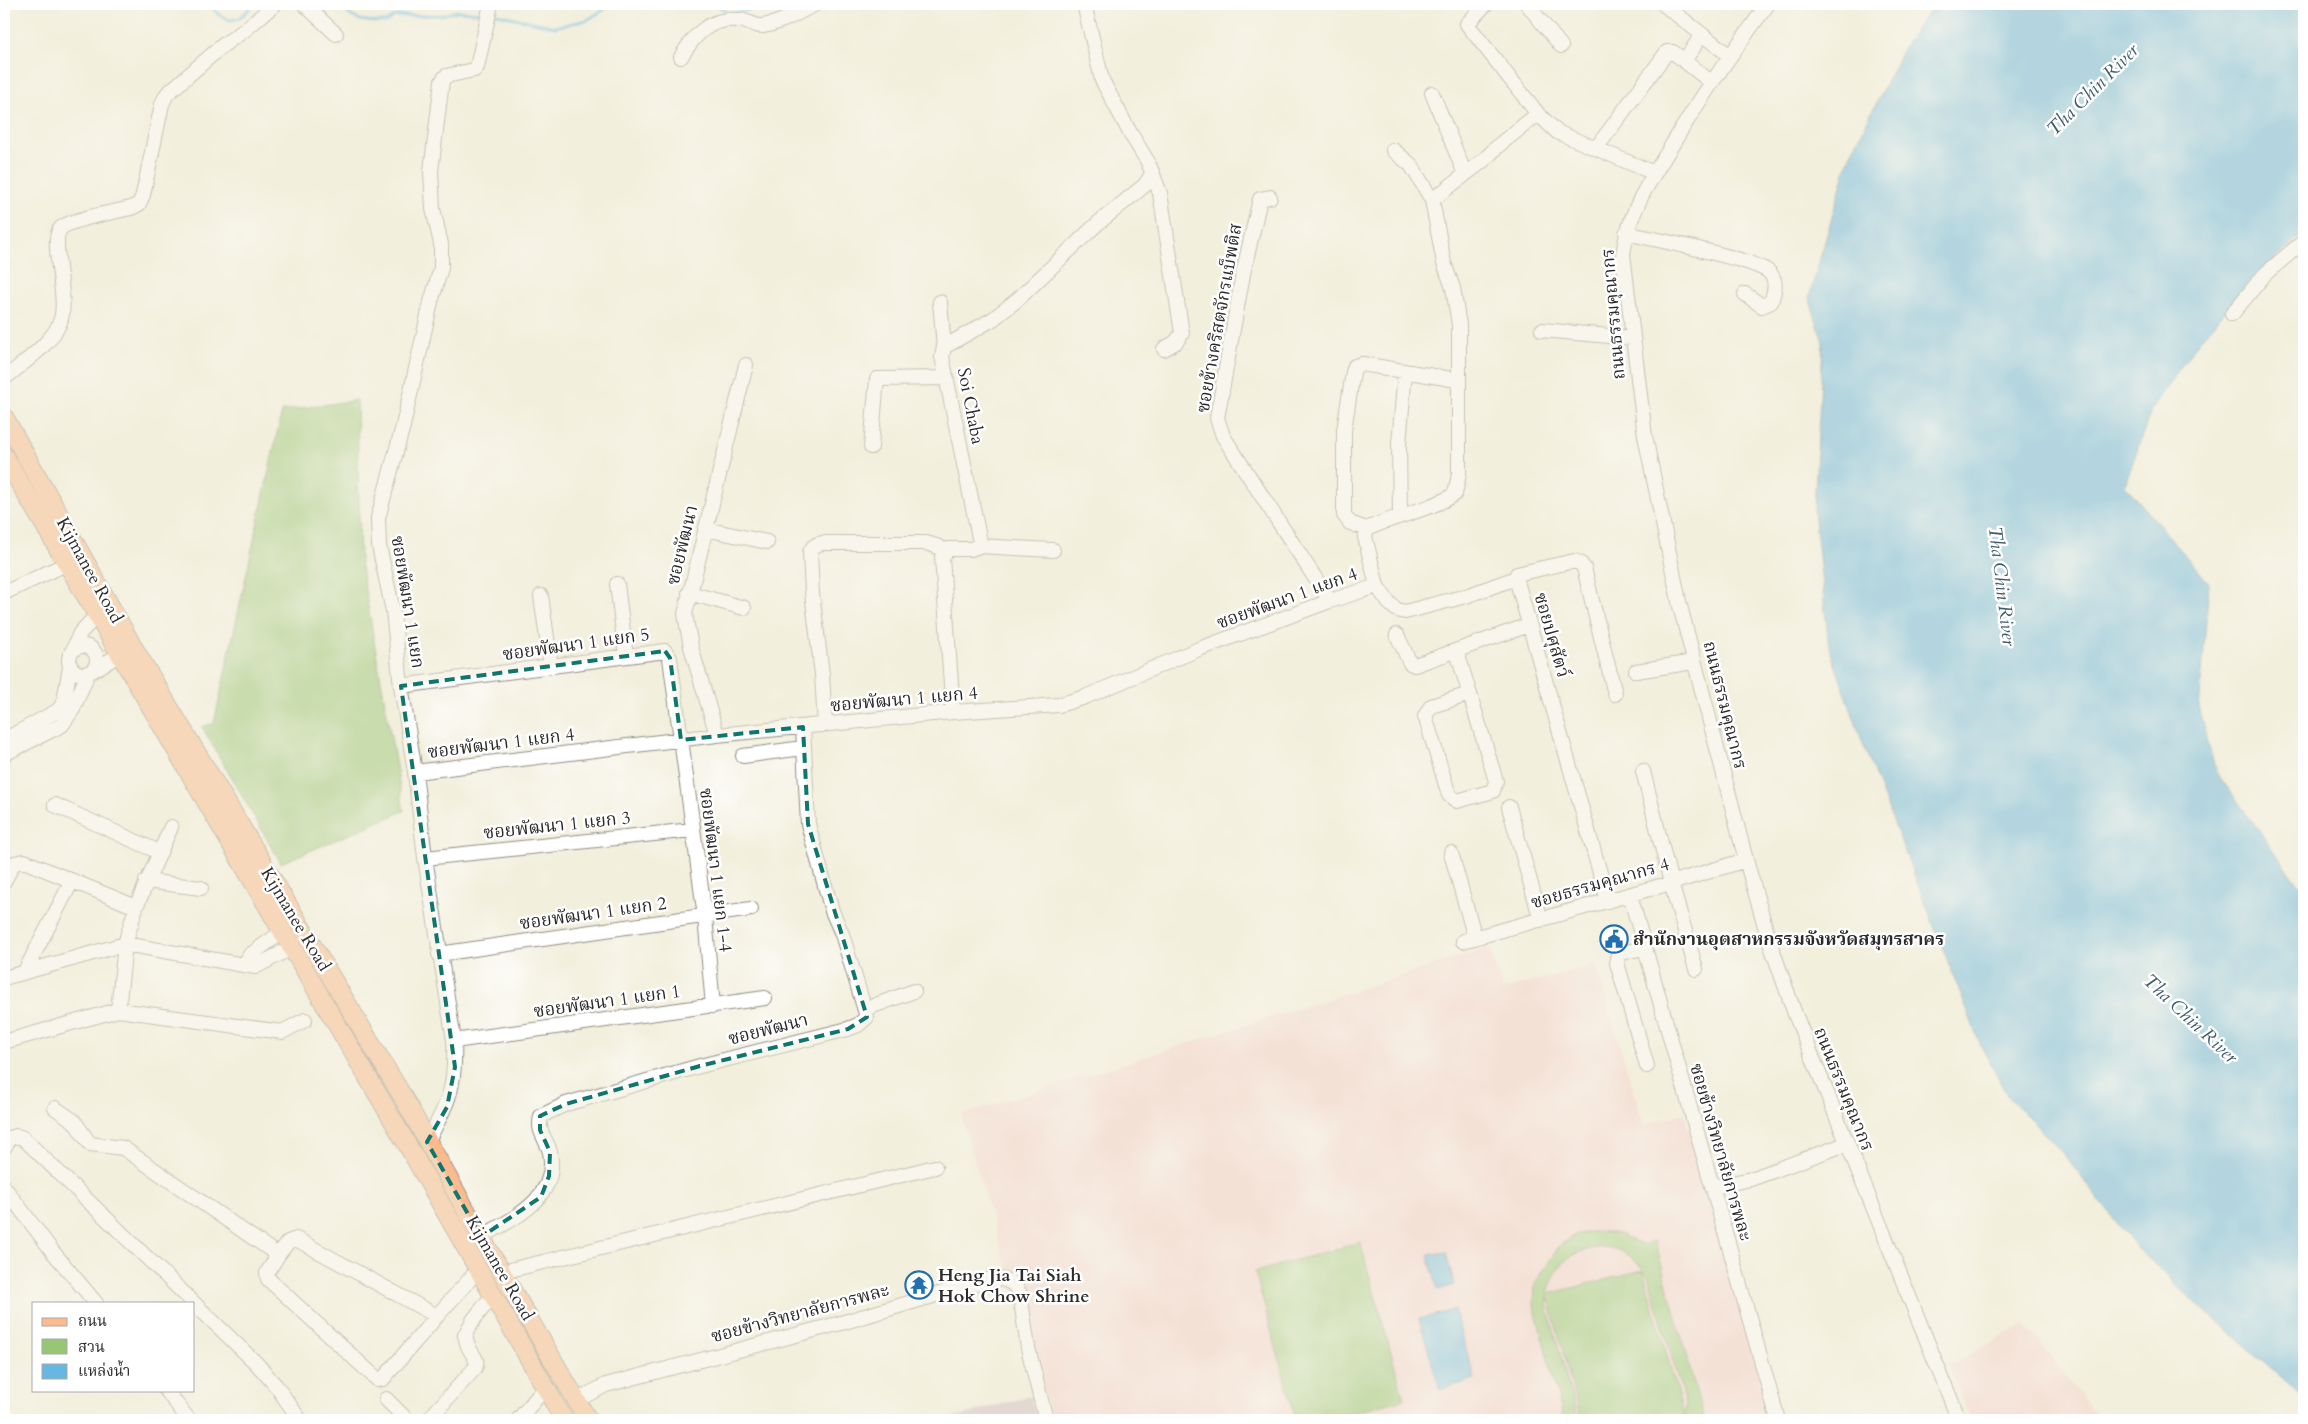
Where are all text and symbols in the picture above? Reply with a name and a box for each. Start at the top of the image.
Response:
water label: Tha Chin River [2041,37,2145,141]
street label: ซอยข้างคริสตจักรแบ็พติส [1191,221,1248,415]
street label: ถนนธรรมคุณากร [1595,247,1632,381]
street label: Soi Chaba [951,366,990,447]
street label: ซอยพัฒนา [660,503,704,588]
street label: Kijmanee Road [50,513,129,628]
water label: Tha Chin River [1982,525,2022,648]
street label: ซอยพัฒนา 1 แยก [385,534,430,670]
street label: ซอยพัฒนา 1 แยก 4 [1213,561,1361,636]
street label: ซอยปศุสัตว์ [1527,590,1576,681]
street label: ซอยพัฒนา 1 แยก 5 [501,622,651,667]
street label: ถนนธรรมคุณากร [1696,638,1753,772]
street label: ซอยพัฒนา 1 แยก 4 [829,681,979,718]
street label: ซอยพัฒนา 1 แยก 4 [426,722,576,765]
street label: ซอยพัฒนา 1 แยก 1-4 [693,787,738,954]
street label: ซอยพัฒนา 1 แยก 3 [482,805,632,846]
street label: ซอยธรรมคุณากร 4 [1528,852,1672,915]
street label: Kijmanee Road [255,862,337,976]
street label: ซอยพัฒนา 1 แยก 2 [518,891,668,936]
public building icon: สำนักงานอุตสาหกรรมจังหวัดสมุทรสาคร [1599,924,1629,954]
place label: สำนักงานอุตสาหกรรมจังหวัดสมุทรสาคร [1633,927,1944,952]
water label: Tha Chin River [2137,968,2244,1070]
street label: ซอยพัฒนา 1 แยก 1 [532,979,682,1024]
street label: ซอยพัฒนา [726,1007,811,1051]
street label: ถนนธรรมคุณากร [1807,1024,1880,1155]
street label: ซอยข้างวิทยาลัยการพละ [1683,1060,1758,1244]
street label: Kijmanee Road [459,1211,540,1326]
place label: Heng Jia Tai Siah Hok Chow Shrine [938,1263,1089,1309]
temple icon: Heng Jia Tai Siah Hok Chow Shrine [904,1270,934,1300]
street label: ซอยข้างวิทยาลัยการพละ [708,1278,892,1349]
legend [32,1302,195,1392]
text: ถนน [78,1311,107,1331]
text: สวน [78,1337,105,1357]
text: แหล่งน้ำ [78,1360,130,1381]

